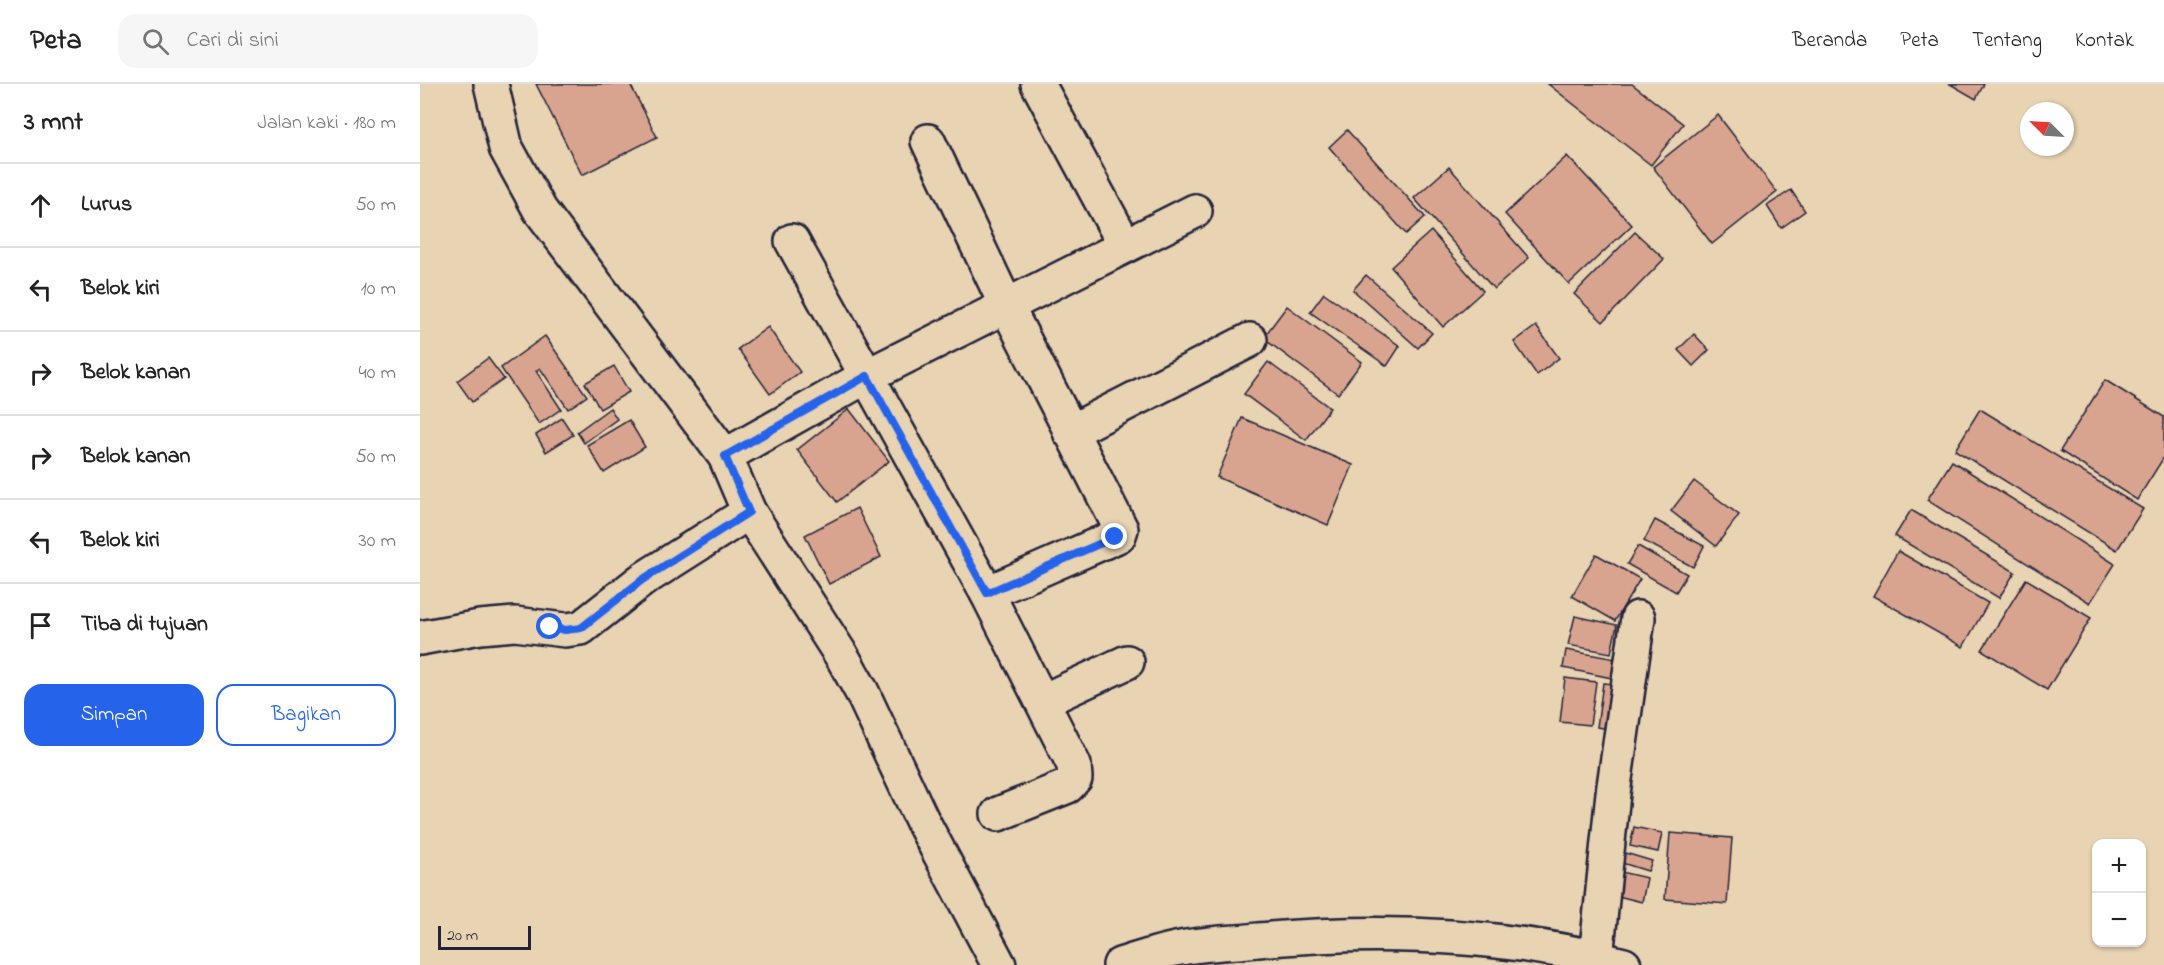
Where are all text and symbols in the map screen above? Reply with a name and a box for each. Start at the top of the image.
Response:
search box [118,14,538,68]
text: Peta [30,21,82,62]
icon: search [139,25,172,58]
text: Cari di sini [187,25,279,57]
text: Beranda [1792,26,1867,56]
text: Peta [1900,26,1939,56]
text: Tentang [1972,26,2042,56]
text: Kontak [2075,26,2134,56]
north arrow [2020,102,2074,156]
text: 3 mnt [24,104,83,142]
text: Jalan kaki · 180 m [257,109,396,138]
icon: ahead [24,189,57,222]
text: Lurus [81,189,132,221]
text: 50 m [355,191,396,220]
icon: left [24,273,57,306]
text: Belok kiri [81,273,160,305]
text: 10 m [360,275,396,304]
icon: right [24,357,57,390]
text: Belok kanan [81,357,190,389]
text: 40 m [359,359,396,388]
icon: right [24,441,57,474]
text: Belok kanan [81,441,190,473]
text: 50 m [355,443,396,472]
route end [1101,523,1127,549]
icon: left [24,525,57,558]
text: Belok kiri [81,525,160,557]
text: 30 m [359,527,396,556]
icon: arrive [24,609,57,642]
text: Tiba di tujuan [81,609,208,641]
route start [536,613,562,639]
button: Simpan [24,684,204,746]
button: Bagikan [216,684,396,746]
map controls [2092,839,2146,947]
button: + [2092,839,2146,893]
button: − [2092,893,2146,947]
scale bar [438,923,531,950]
text: 20 m [447,924,478,948]

